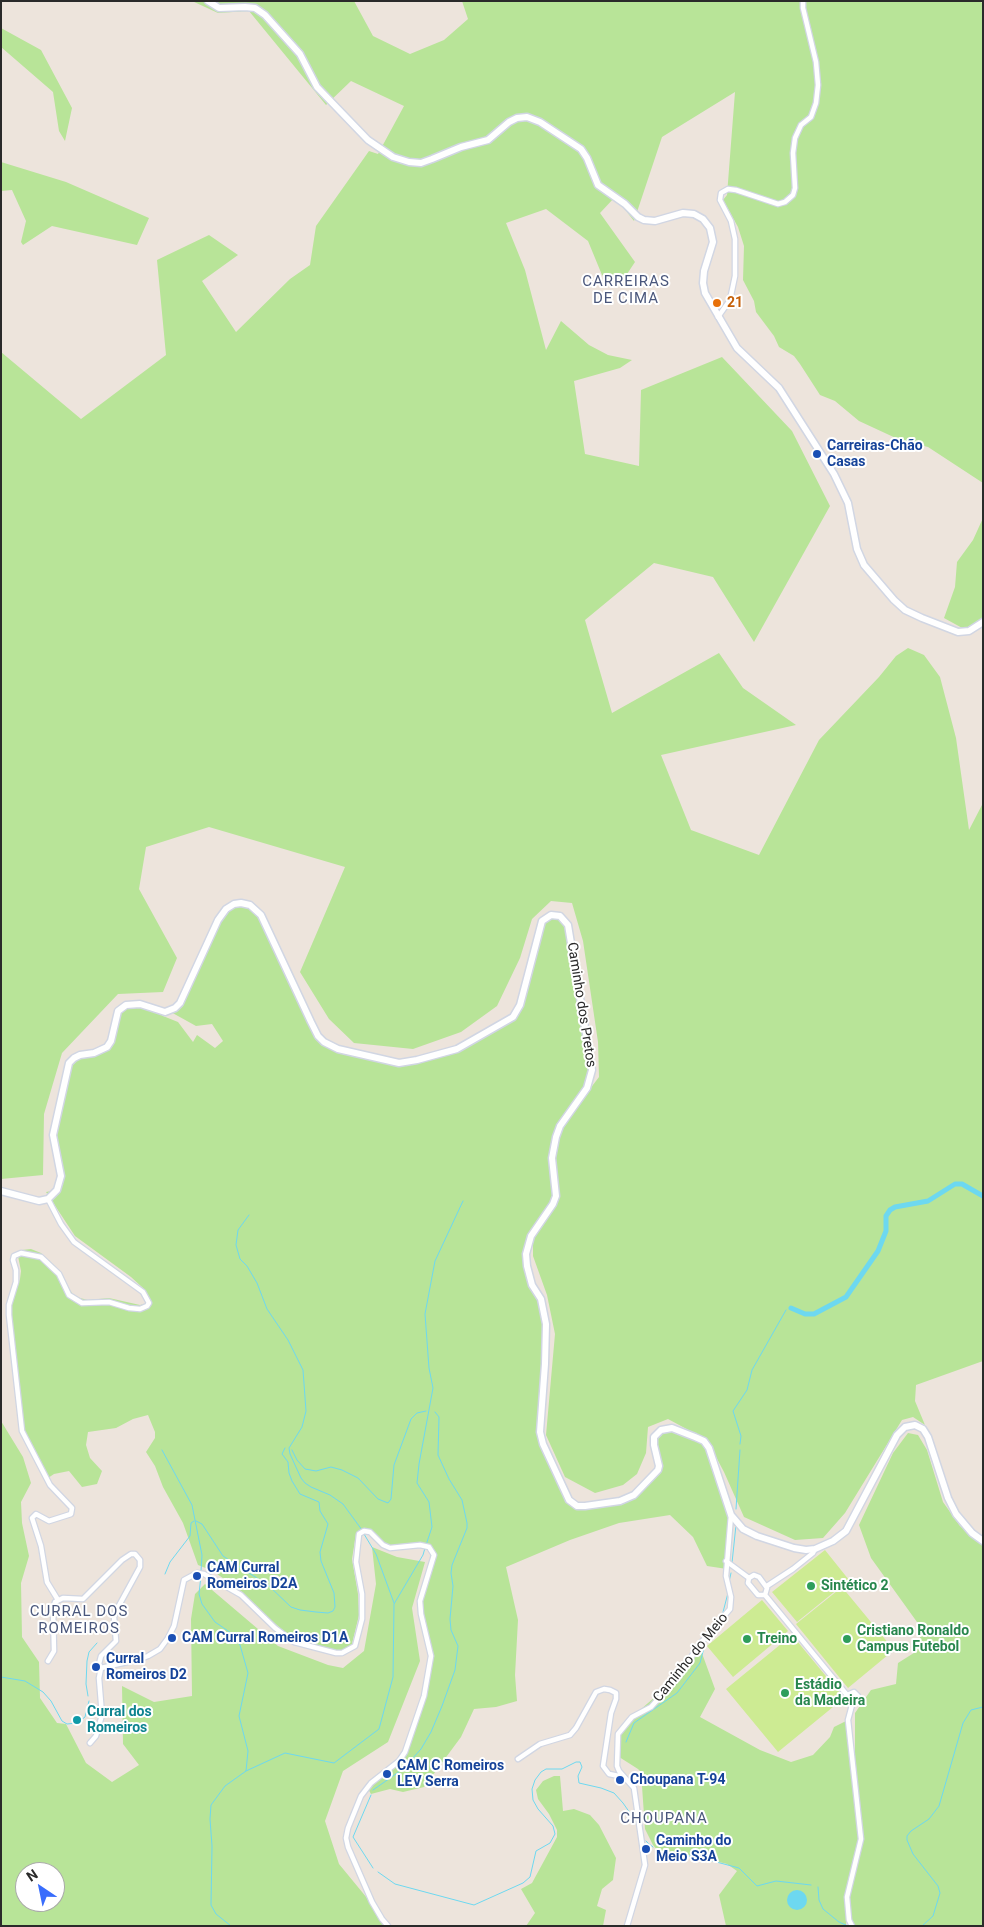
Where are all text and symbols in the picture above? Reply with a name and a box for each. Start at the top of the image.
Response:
district label: CARREIRAS DE CIMA [581,273,671,308]
place label: 21 [727,295,743,311]
marker: 21 [711,297,723,309]
place label: Carreiras-Chão Casas [827,438,923,471]
marker: Carreiras-Chão Casas [811,448,823,460]
street label: Caminho dos Pretos [563,941,599,1069]
place label: CAM Curral Romeiros D2A [207,1560,297,1592]
marker: CAM Curral Romeiros D2A [191,1570,203,1582]
place label: Sintético 2 [821,1578,889,1594]
marker: Sintético 2 [805,1580,817,1592]
district label: CURRAL DOS ROMEIROS [28,1603,130,1638]
street label: Caminho do Meio [650,1610,732,1706]
place label: Cristiano Ronaldo Campus Futebol [857,1623,969,1655]
place label: CAM Curral Romeiros D1A [182,1630,348,1646]
place label: Treino [757,1631,797,1647]
marker: CAM Curral Romeiros D1A [166,1632,178,1644]
marker: Treino [741,1633,753,1645]
marker: Cristiano Ronaldo Campus Futebol [841,1633,853,1645]
place label: Curral Romeiros D2 [106,1651,187,1684]
marker: Curral Romeiros D2 [90,1661,102,1673]
place label: Estádio da Madeira [795,1677,865,1710]
marker: Estádio da Madeira [779,1687,791,1699]
place label: Curral dos Romeiros [87,1704,152,1736]
marker: Curral dos Romeiros [71,1714,83,1726]
place label: CAM C Romeiros LEV Serra [397,1758,504,1790]
marker: CAM C Romeiros LEV Serra [381,1768,393,1780]
place label: Choupana T-94 [630,1772,725,1788]
marker: Choupana T-94 [614,1774,626,1786]
district label: CHOUPANA [619,1810,709,1828]
place label: Caminho do Meio S3A [656,1833,731,1865]
marker: Caminho do Meio S3A [640,1843,652,1855]
north arrow [15,1862,65,1912]
text: N [24,1866,41,1885]

